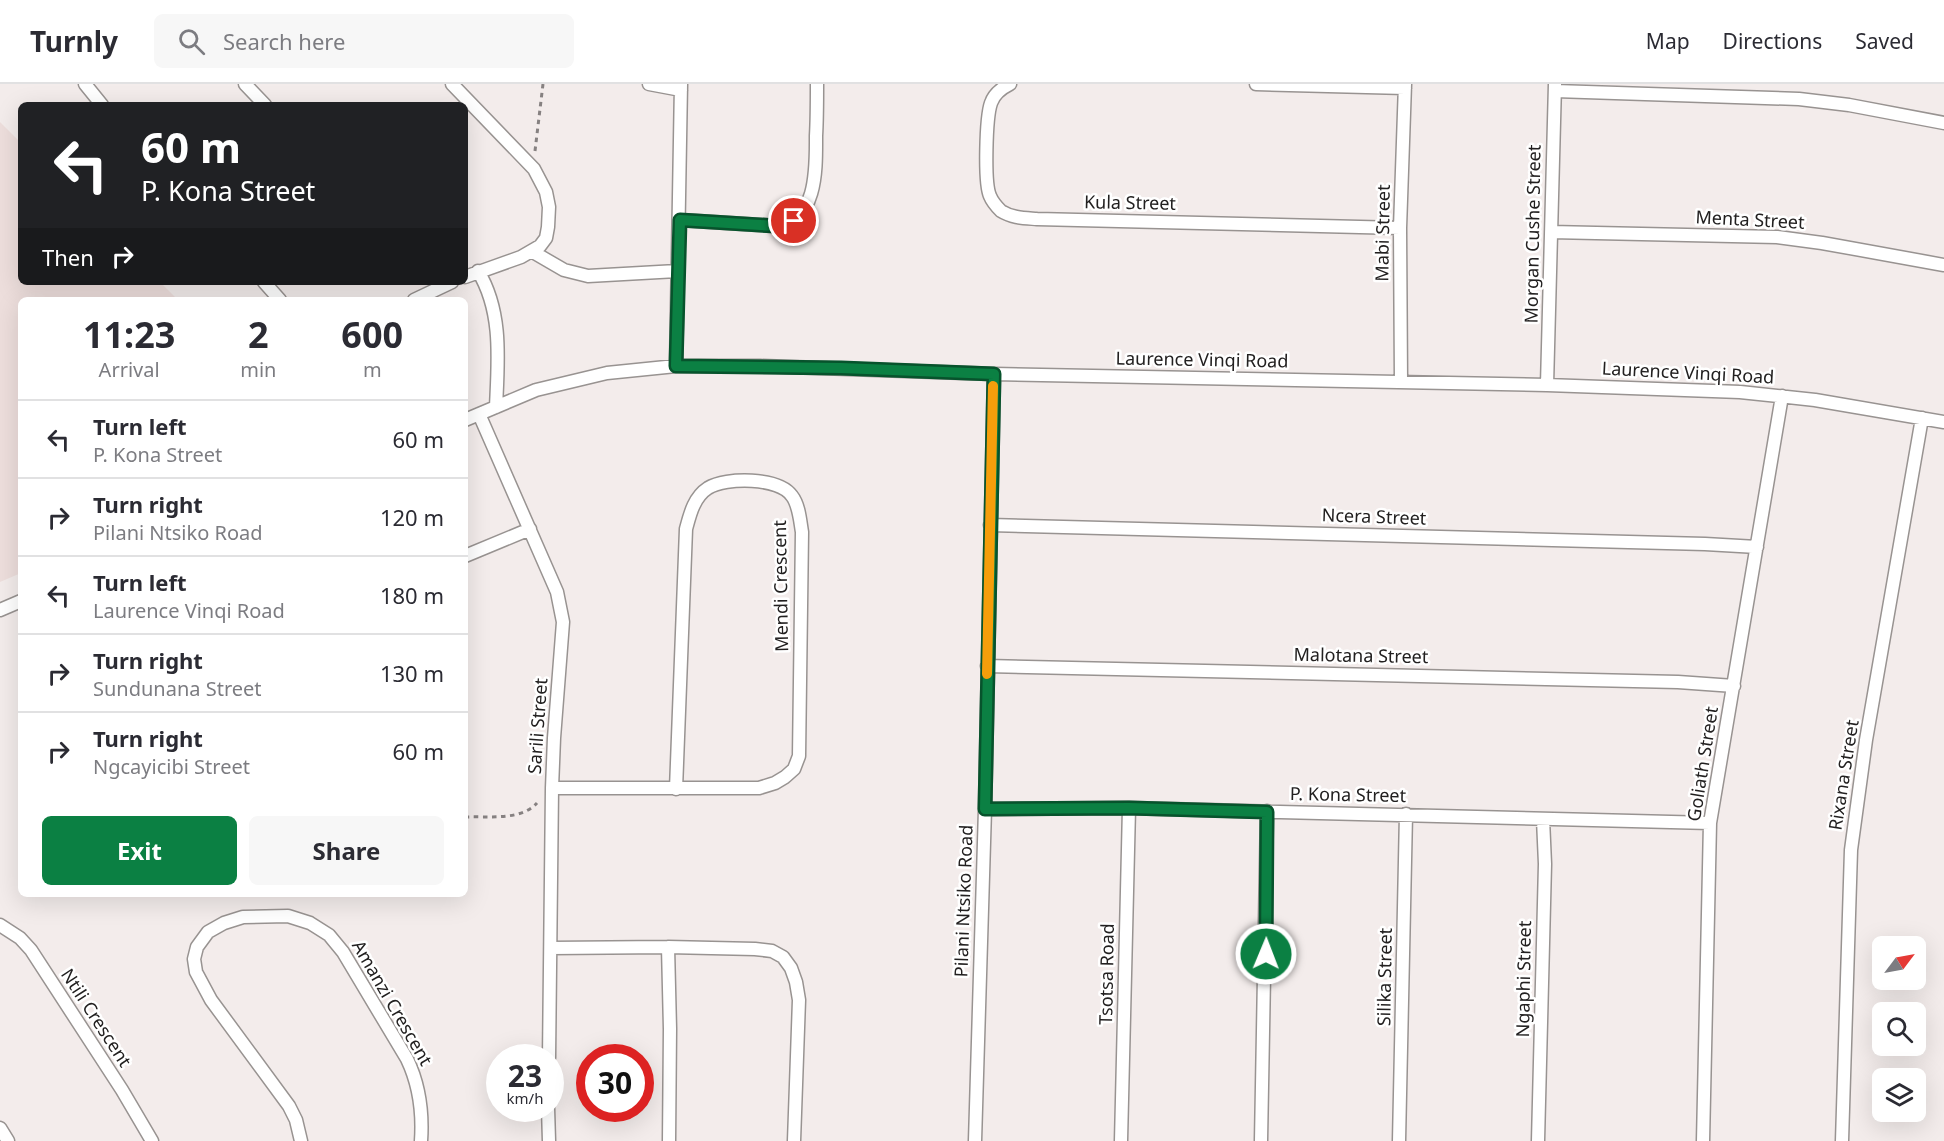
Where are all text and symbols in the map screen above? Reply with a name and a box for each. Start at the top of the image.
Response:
search box [154,14,574,68]
text: Turnly [30,22,118,60]
icon: search [175,25,208,58]
text: Search here [223,26,345,56]
text: Map [1646,27,1690,55]
text: Directions [1723,27,1822,55]
text: Saved [1855,27,1914,55]
text: 60 m [141,118,241,175]
icon: left [42,126,120,204]
street label: Morgan Cushe Street [1518,144,1546,324]
text: P. Kona Street [141,172,315,209]
street label: Mabi Street [1369,184,1395,282]
street label: Kula Street [1084,189,1177,215]
pin [768,195,819,246]
icon: arrive [777,204,810,237]
street label: Menta Street [1695,204,1806,234]
icon: right [106,240,139,273]
text: Then [42,242,94,272]
text: 11:23 [83,310,175,359]
text: 2 [248,310,269,359]
text: 600 [341,310,403,359]
street label: Laurence Vinqi Road [1115,345,1289,373]
street label: Laurence Vinqi Road [1601,355,1775,389]
text: Arrival [99,356,160,383]
text: min [240,356,276,383]
text: m [363,356,382,383]
text: Turn left [93,411,187,441]
icon: left [42,423,75,456]
text: 60 m [393,424,444,454]
text: P. Kona Street [93,441,222,468]
text: Turn right [93,489,203,519]
icon: right [42,501,75,534]
text: 120 m [380,502,444,532]
street label: Ncera Street [1321,502,1427,530]
text: Pilani Ntsiko Road [93,519,263,546]
street label: Mendi Crescent [767,520,793,652]
text: Turn left [93,567,187,597]
icon: left [42,579,75,612]
text: 180 m [380,580,444,610]
text: Laurence Vinqi Road [93,597,285,624]
street label: Malotana Street [1293,642,1429,668]
text: Turn right [93,645,203,675]
icon: right [42,657,75,690]
text: 130 m [380,658,444,688]
text: Sundunana Street [93,675,262,702]
street label: Sarili Street [522,677,552,775]
street label: Goliath Street [1681,704,1723,823]
street label: Rixana Street [1822,717,1864,832]
text: Turn right [93,723,203,753]
icon: right [42,735,75,768]
text: 60 m [393,736,444,766]
text: Ngcayicibi Street [93,753,250,780]
street label: P. Kona Street [1290,781,1407,807]
button: Exit [42,816,237,885]
button: Share [249,816,444,885]
street label: Pilani Ntsiko Road [948,824,978,978]
street label: Ngaphi Street [1510,920,1536,1037]
position arrow [1234,922,1298,986]
street label: Tsotsa Road [1093,923,1119,1025]
street label: Silika Street [1371,927,1397,1026]
street label: Amanzi Crescent [347,935,439,1070]
north arrow [1872,936,1926,990]
map controls [1872,936,1926,1122]
street label: Ntili Crescent [56,964,138,1072]
button: search [1872,1002,1926,1056]
speed limit sign: 30 [576,1044,654,1122]
text: 23 [508,1055,542,1096]
button: layers [1872,1068,1926,1122]
text: km/h [507,1088,543,1108]

